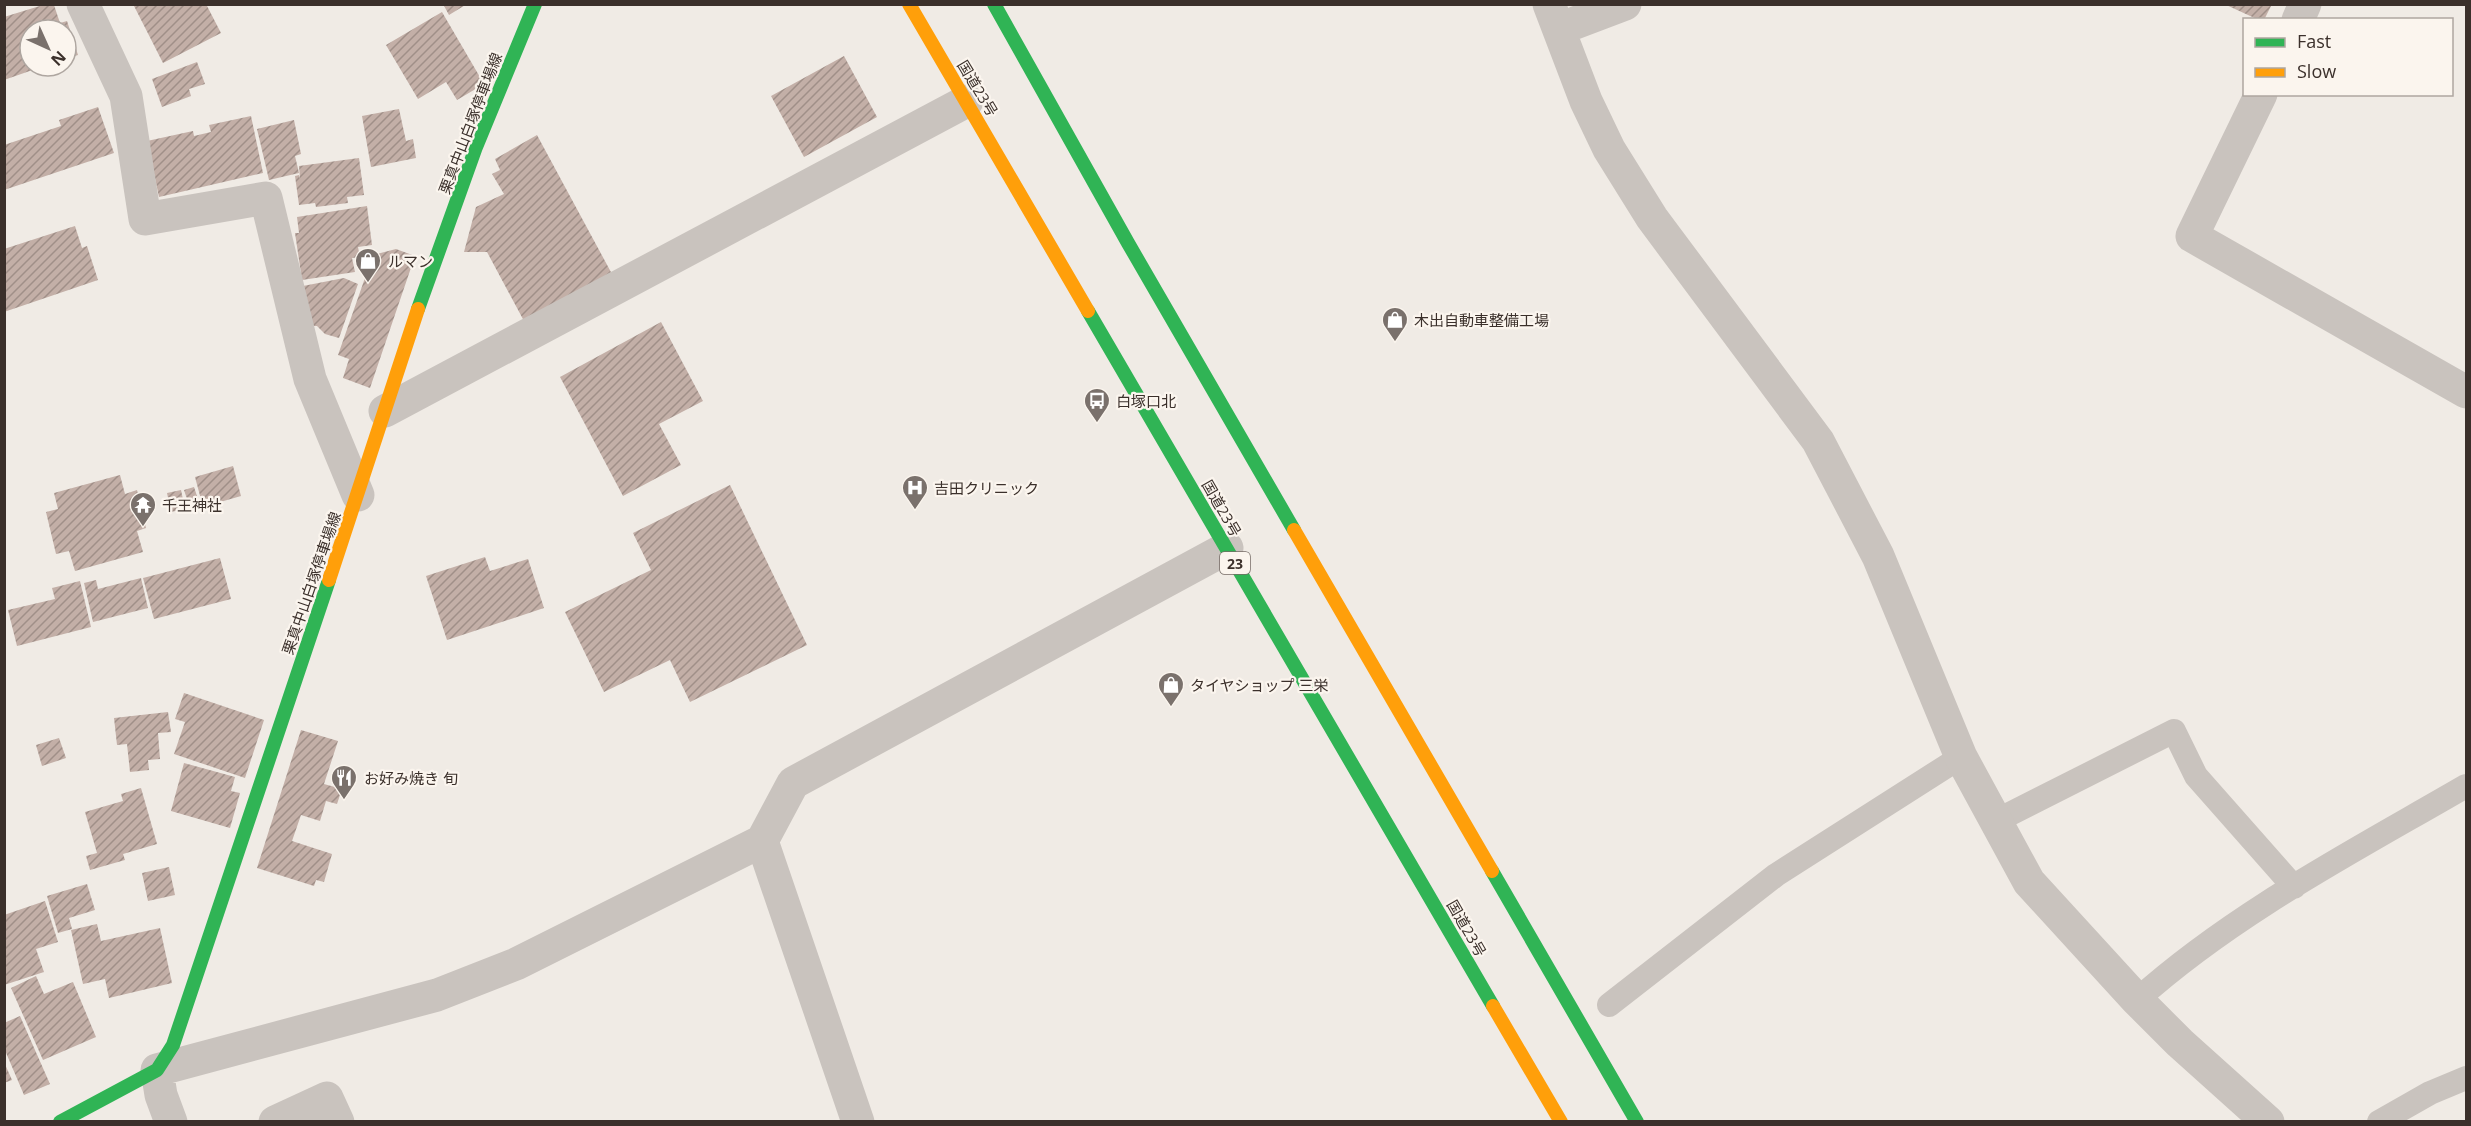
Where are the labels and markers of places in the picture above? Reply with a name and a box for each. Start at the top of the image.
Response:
shop icon: ルマン [353,246,383,284]
place label: ルマン [388,251,433,271]
shop icon: 木出自動車整備工場 [1380,305,1410,343]
place label: 木出自動車整備工場 [1414,310,1549,330]
bus stop icon: 白塚口北 [1082,386,1112,424]
place label: 白塚口北 [1116,391,1176,411]
hospital icon: 吉田クリニック [900,473,930,511]
place label: 吉田クリニック [934,478,1039,498]
temple icon: 千王神社 [128,490,158,528]
place label: 千王神社 [162,495,222,515]
shop icon: タイヤショップ 三栄 [1156,670,1186,708]
place label: タイヤショップ 三栄 [1190,675,1328,695]
restaurant icon: お好み焼き 旬 [329,763,359,801]
place label: お好み焼き 旬 [364,768,458,788]

